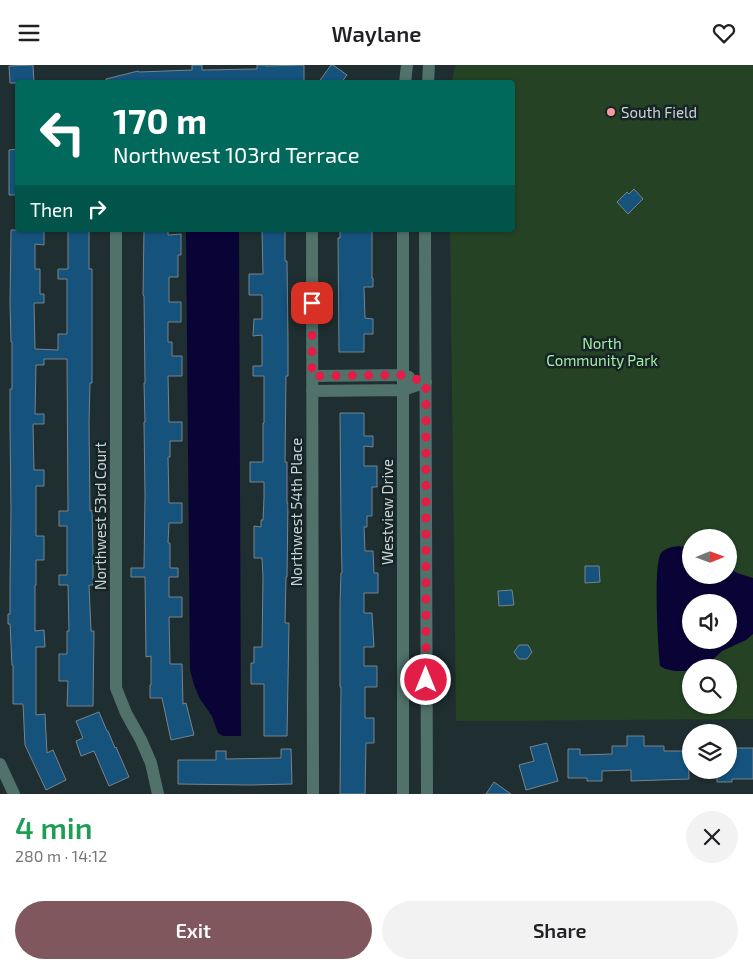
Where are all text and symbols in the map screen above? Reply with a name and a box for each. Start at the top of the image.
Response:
icon: menu [15,19,43,47]
icon: heart [710,19,738,47]
text: Waylane [332,20,421,46]
text: 170 m [113,99,207,141]
icon: left [30,100,95,165]
place label: South Field [621,103,697,121]
marker: South Field [605,106,617,118]
text: Northwest 103rd Terrace [113,141,359,167]
icon: right [83,195,111,223]
text: Then [30,198,73,221]
pin [291,282,333,324]
icon: arrive [298,289,326,317]
park label: North Community Park [546,334,658,369]
street label: Northwest 54th Place [287,438,305,586]
street label: Northwest 53rd Court [91,442,109,590]
street label: Westview Drive [378,459,396,565]
north arrow [682,529,738,584]
map controls [682,529,737,779]
button: sound [682,594,737,649]
position arrow [399,653,451,705]
button: search [682,659,737,714]
button: layers [682,724,737,779]
text: 4 min [15,809,93,845]
button: close [686,811,738,863]
text: 280 m · 14:12 [15,846,107,865]
button: Exit [15,901,372,959]
button: Share [382,901,738,959]

